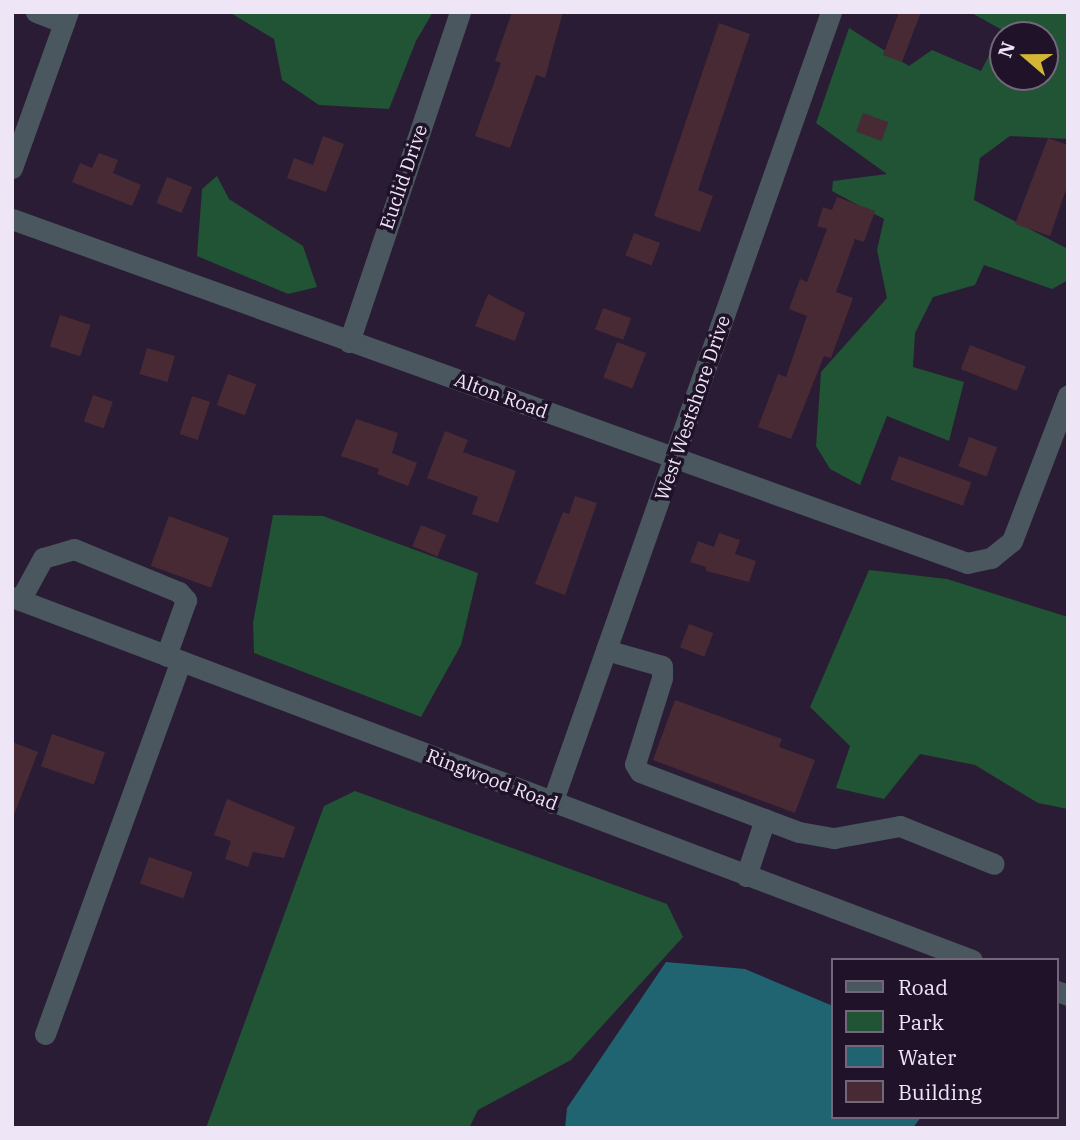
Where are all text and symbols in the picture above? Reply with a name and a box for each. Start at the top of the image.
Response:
north arrow [989,21,1059,91]
text: N [992,38,1020,61]
street label: Euclid Drive [375,122,433,232]
street label: West Westshore Drive [651,312,735,504]
street label: Alton Road [451,369,551,423]
street label: Ringwood Road [423,744,561,816]
legend [832,958,1059,1119]
text: Road [898,973,948,1001]
text: Park [898,1008,944,1036]
text: Water [898,1043,956,1071]
text: Building [898,1078,982,1106]

